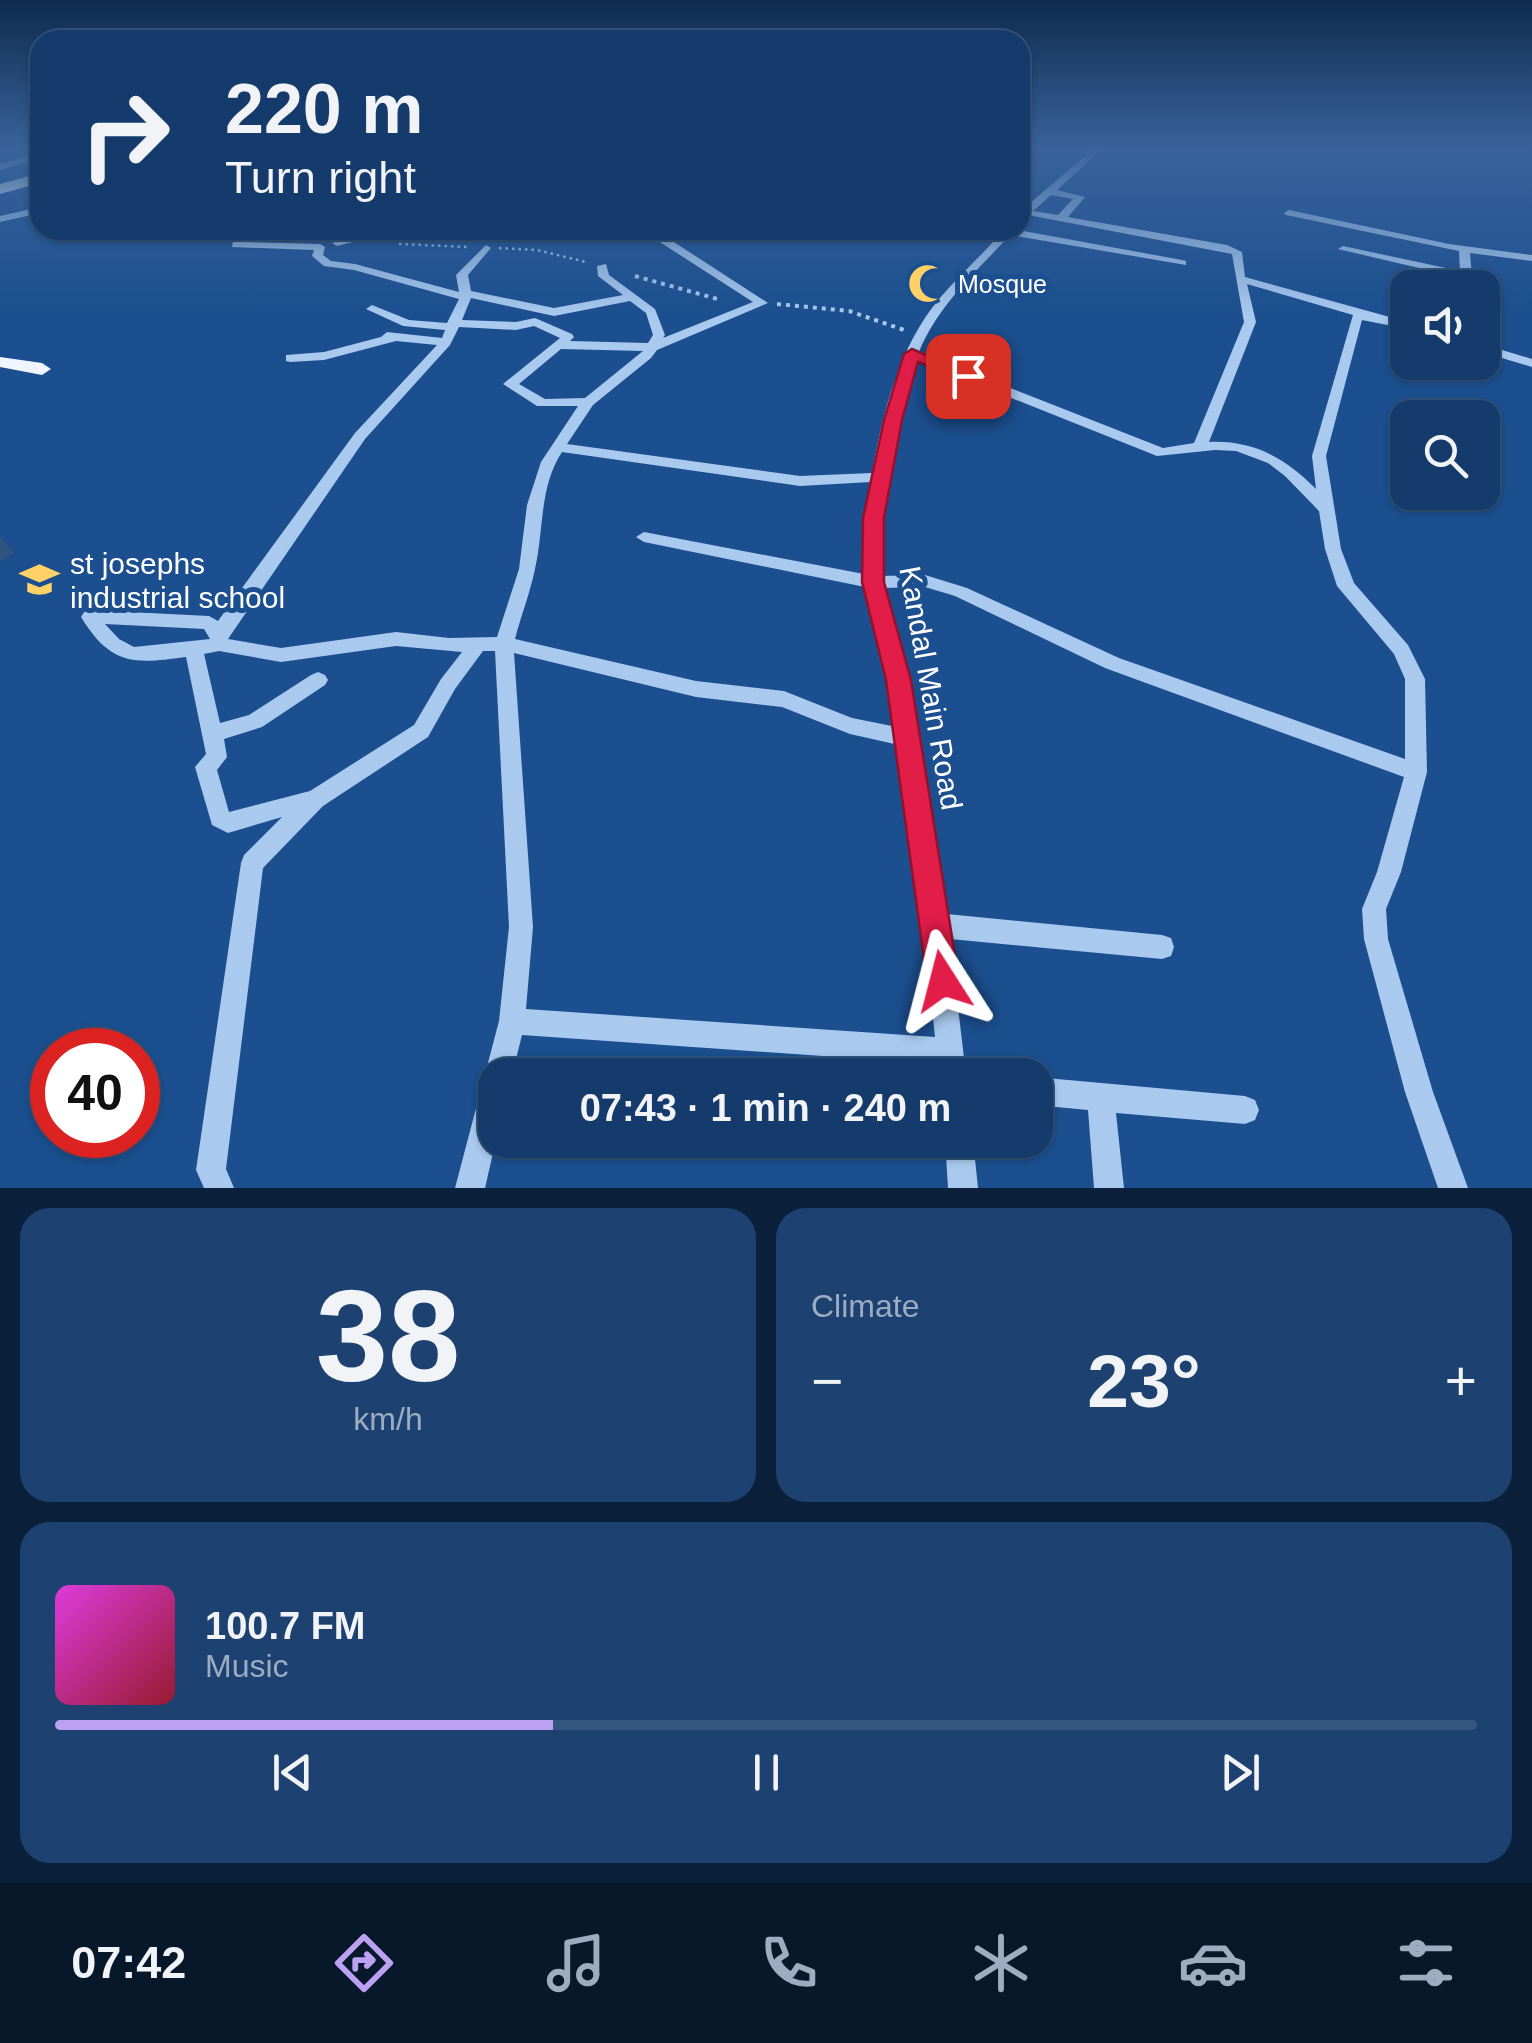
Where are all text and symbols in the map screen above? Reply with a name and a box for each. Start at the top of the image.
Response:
icon: right [60,70,190,200]
text: 220 m [225,70,423,148]
text: Turn right [225,152,416,203]
mosque icon: Mosque [907,263,949,305]
place label: Mosque [958,270,1047,298]
map controls [1390,270,1500,510]
button: sound [1390,270,1500,380]
pin [926,334,1011,419]
icon: arrive [941,349,996,404]
button: search [1390,400,1500,510]
place label: st josephs industrial school [70,547,285,614]
school or university icon: st josephs industrial school [19,559,61,601]
street label: Kandal Main Road [893,564,969,812]
position arrow [891,929,995,1033]
speed limit sign: 40 [30,1028,160,1158]
text: 07:43 · 1 min · 240 m [580,1087,951,1129]
text: 38 [316,1263,460,1409]
text: Climate [811,1288,919,1324]
text: 23° [1087,1339,1201,1423]
text: − [811,1350,843,1412]
text: + [1445,1350,1477,1412]
text: km/h [353,1401,423,1437]
text: 100.7 FM [205,1605,366,1647]
text: Music [205,1648,289,1684]
icon: previous [265,1745,320,1800]
icon: pause [739,1745,794,1800]
icon: next [1213,1745,1268,1800]
icon: directions [329,1928,399,1998]
icon: music [541,1928,611,1998]
icon: phone [754,1928,824,1998]
icon: climate [966,1928,1036,1998]
icon: car [1178,1928,1248,1998]
icon: filters [1391,1928,1461,1998]
text: 07:42 [71,1937,186,1988]

